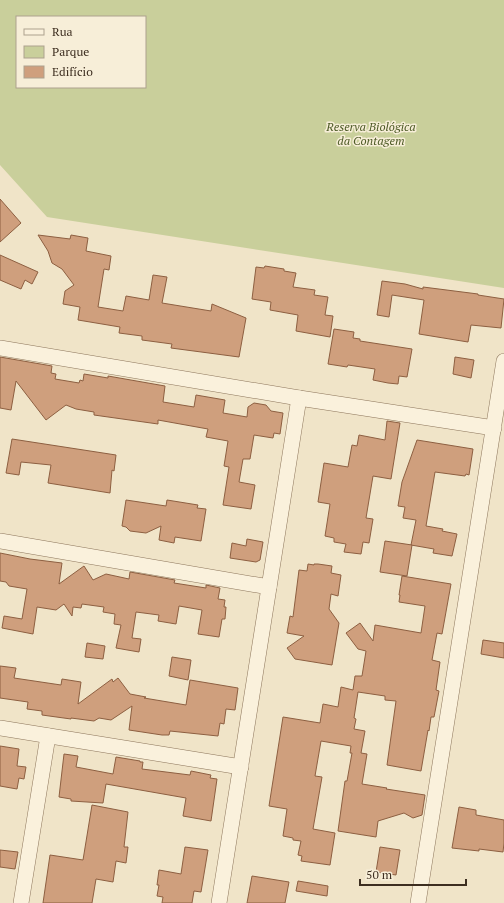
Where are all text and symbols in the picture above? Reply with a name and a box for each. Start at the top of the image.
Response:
legend [16,16,146,88]
text: Rua [52,24,73,39]
text: Parque [52,44,89,59]
text: Edifício [52,64,93,79]
park label: Reserva Biológica da Contagem [325,119,416,148]
scale bar [360,861,466,887]
text: 50 m [366,867,393,882]

